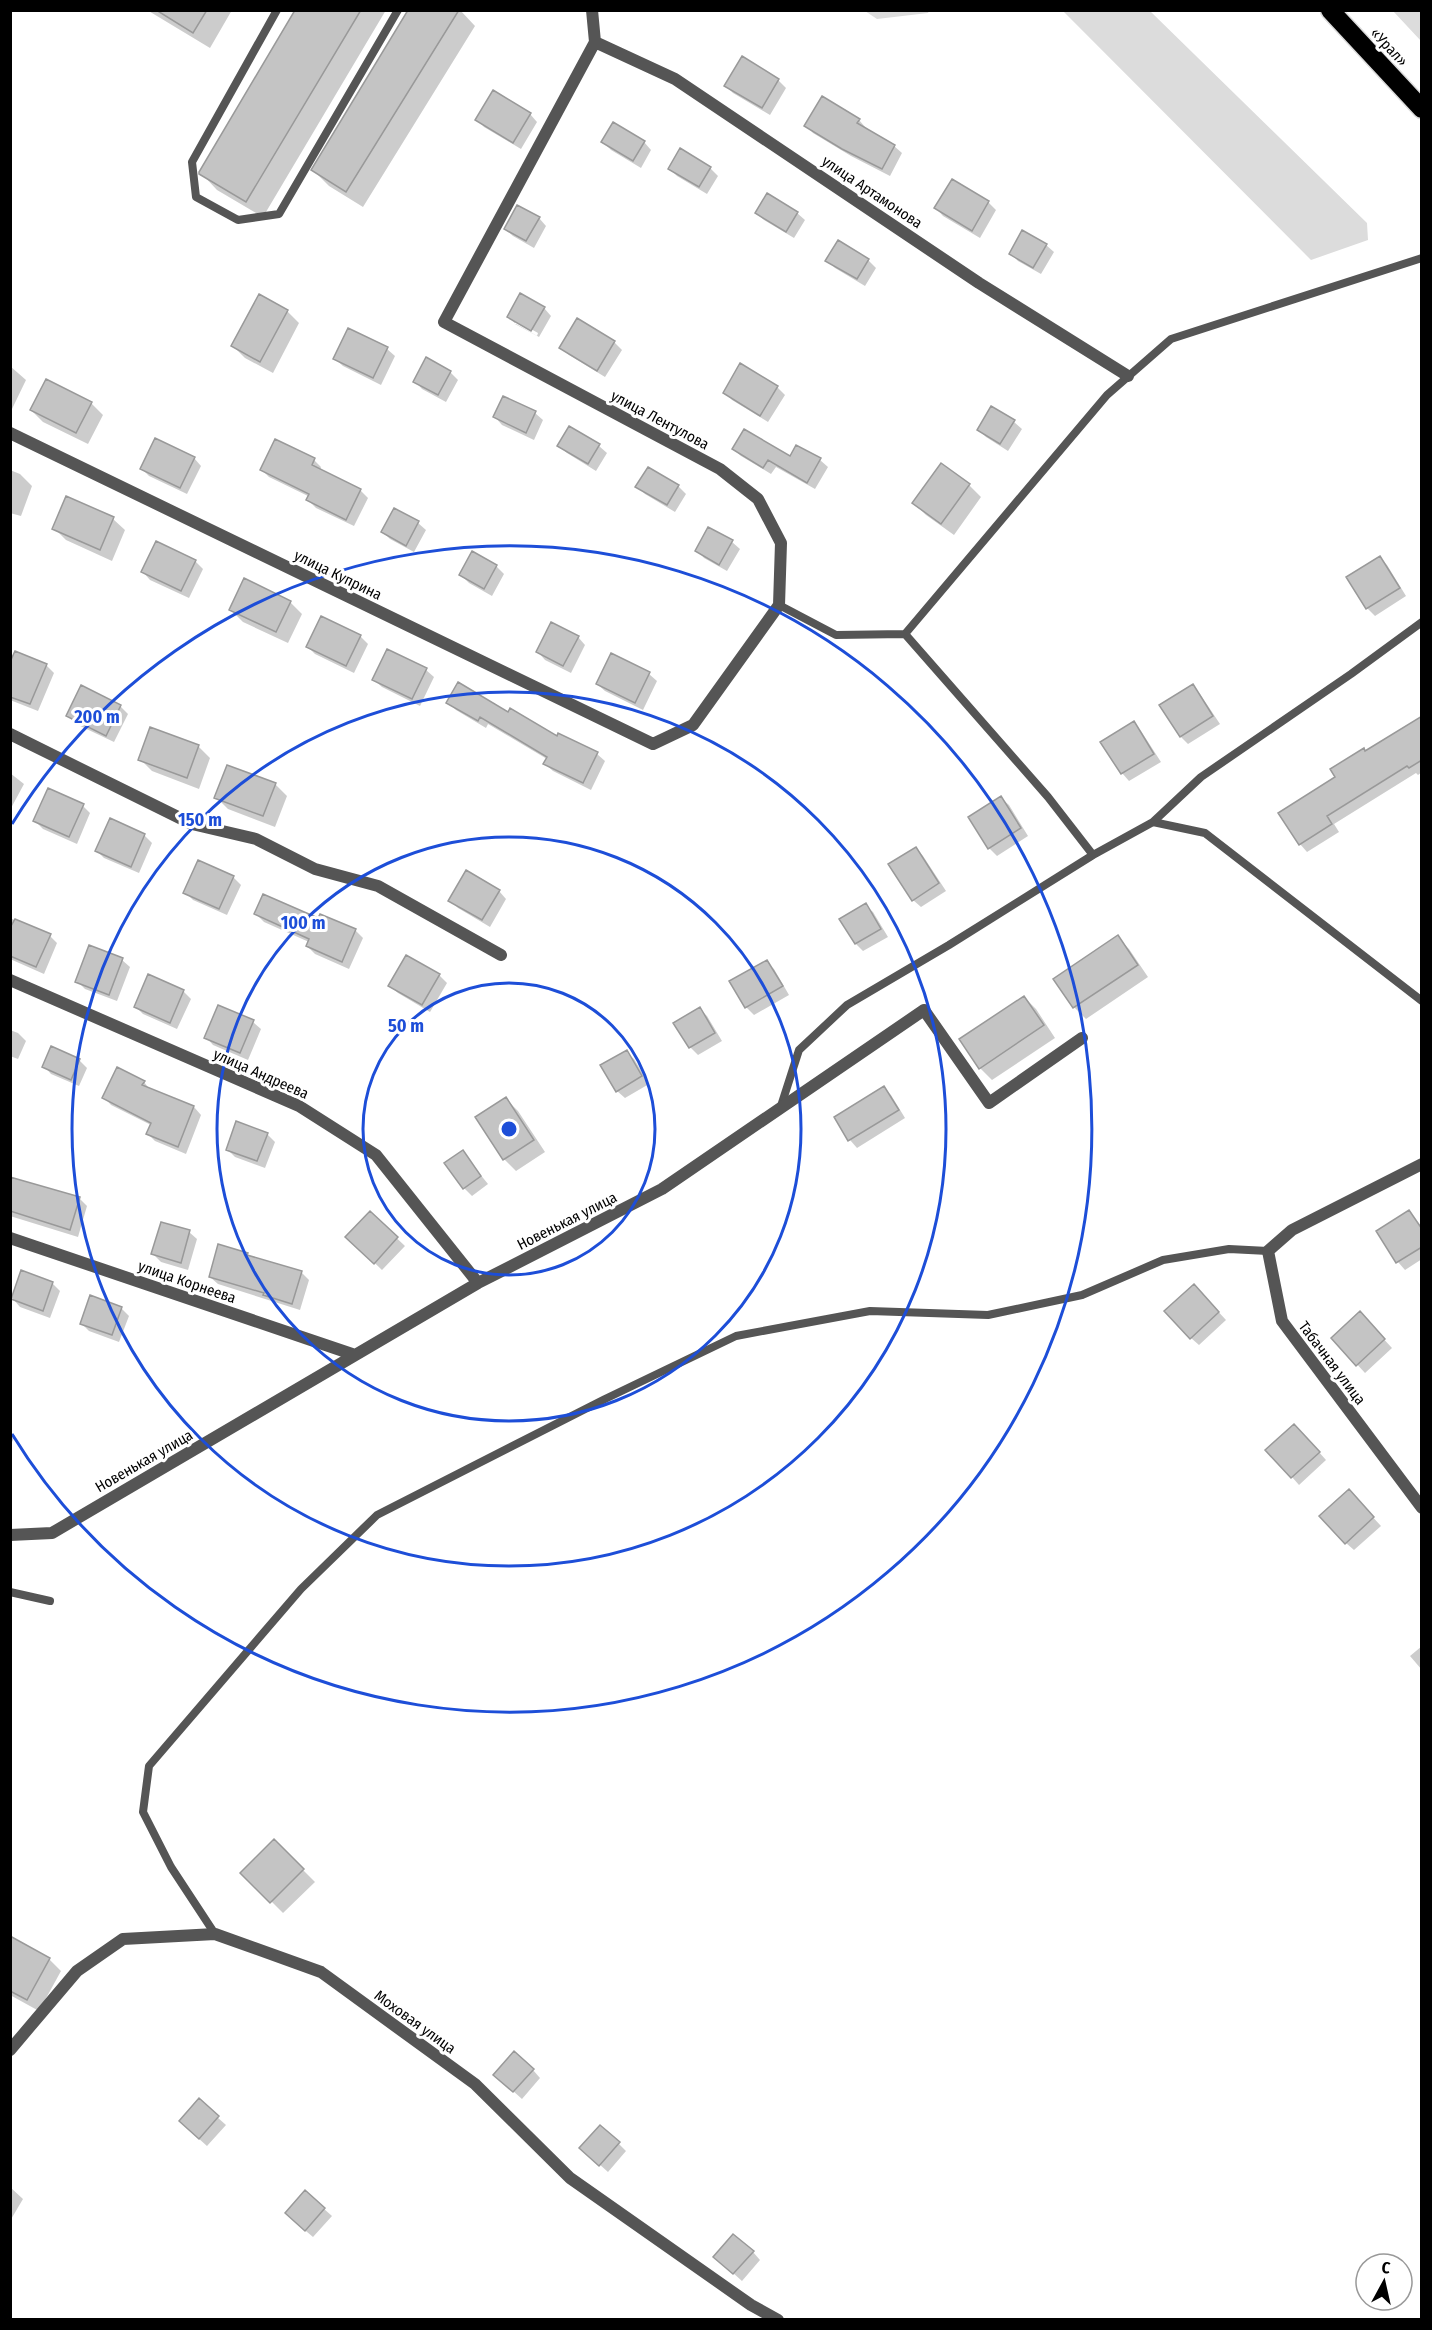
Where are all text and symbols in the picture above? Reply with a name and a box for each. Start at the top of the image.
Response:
street label: «Урал» [1367,24,1411,70]
street label: улица Артамонова [818,152,926,232]
street label: улица Лентулова [608,387,712,453]
street label: улица Куприна [291,546,385,604]
text: 200 m [73,706,120,728]
text: 150 m [178,809,222,831]
text: 100 m [281,912,325,934]
text: 50 m [388,1015,424,1037]
street label: улица Андреева [211,1045,311,1103]
centre of rings [499,1119,519,1139]
street label: Новенькая улица [514,1188,620,1254]
street label: улица Корнеева [136,1257,238,1307]
street label: Табачная улица [1295,1318,1369,1408]
street label: Новенькая улица [92,1426,196,1496]
street label: Моховая улица [371,1986,459,2058]
north arrow [1354,2252,1414,2312]
text: С [1381,2258,1392,2278]

